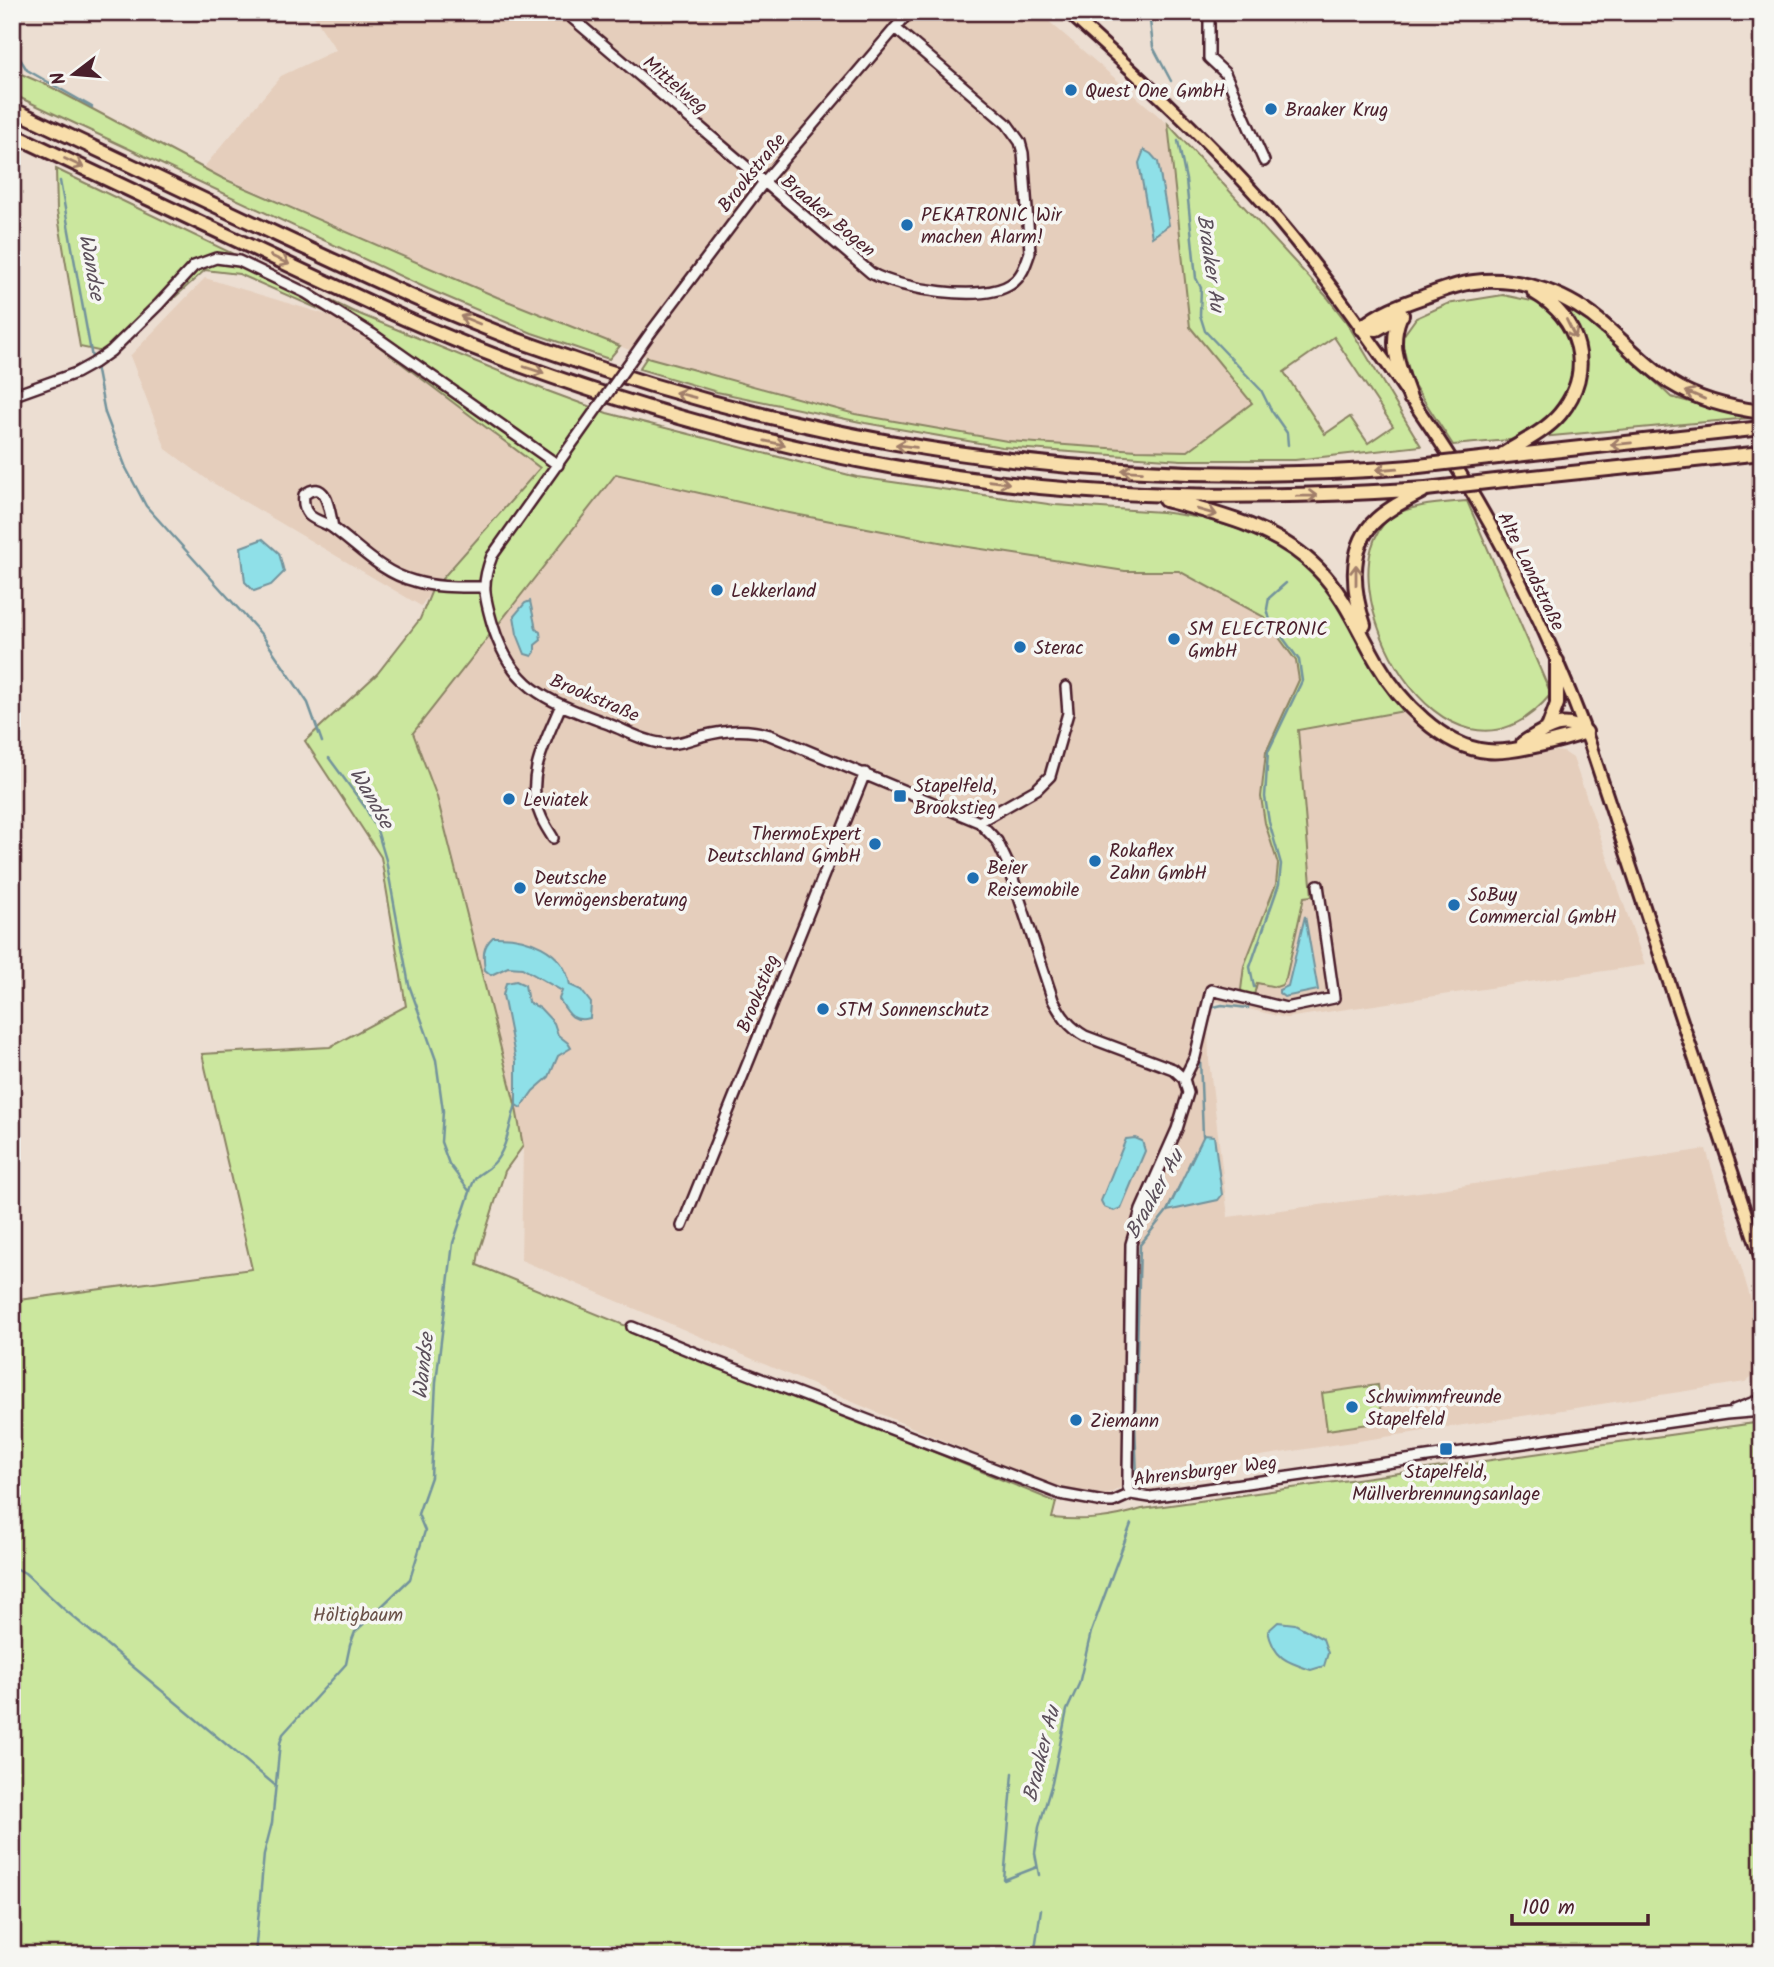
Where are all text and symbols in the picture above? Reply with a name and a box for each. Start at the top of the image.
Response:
north arrow [38,38,108,108]
street label: Mittelweg [635,49,714,122]
text: N [44,68,76,88]
place label: Quest One GmbH [1085,77,1225,107]
marker: Quest One GmbH [1063,82,1079,98]
place label: Braaker Krug [1285,96,1388,126]
marker: Braaker Krug [1263,101,1279,117]
street label: Brookstraße [711,127,794,220]
one-way arrow [63,157,84,171]
street label: Braaker Bogen [774,168,882,265]
place label: PEKATRONIC Wir machen Alarm! [921,201,1063,253]
water label: Braaker Au [1186,213,1233,317]
marker: PEKATRONIC Wir machen Alarm! [899,217,915,233]
water label: Wandse [69,232,113,305]
one-way arrow [269,254,290,268]
one-way arrow [460,313,481,326]
one-way arrow [1564,318,1578,339]
one-way arrow [522,365,544,377]
one-way arrow [1685,387,1706,400]
one-way arrow [674,388,696,401]
one-way arrow [763,437,786,450]
one-way arrow [1610,437,1633,450]
one-way arrow [895,440,918,453]
one-way arrow [1376,463,1399,476]
one-way arrow [1121,464,1144,477]
one-way arrow [987,476,1010,489]
one-way arrow [1295,489,1318,502]
one-way arrow [1196,506,1218,519]
street label: Alte Landstraße [1488,507,1572,637]
one-way arrow [1349,564,1363,587]
place label: Lekkerland [731,577,816,607]
marker: Lekkerland [709,582,725,598]
place label: SM ELECTRONIC GmbH [1188,615,1328,667]
marker: SM ELECTRONIC GmbH [1166,631,1182,647]
place label: Sterac [1034,634,1084,664]
marker: Sterac [1012,639,1028,655]
street label: Brookstraße [545,667,644,731]
water label: Wandse [340,762,403,838]
place label: Stapelfeld, Brookstieg [914,772,997,824]
place label: Leviatek [523,786,588,816]
marker: Stapelfeld, Brookstieg [892,788,908,804]
marker: Leviatek [501,791,517,807]
place label: ThermoExpert Deutschland GmbH [707,820,862,872]
marker: ThermoExpert Deutschland GmbH [867,836,883,852]
place label: Rokaflex Zahn GmbH [1109,837,1207,889]
marker: Rokaflex Zahn GmbH [1087,853,1103,869]
place label: Beier Reisemobile [987,854,1080,906]
place label: Deutsche Vermögensberatung [534,864,688,916]
marker: Beier Reisemobile [965,870,981,886]
marker: Deutsche Vermögensberatung [512,880,528,896]
place label: SoBuy Commercial GmbH [1468,881,1617,933]
marker: SoBuy Commercial GmbH [1446,897,1462,913]
street label: Brookstieg [730,950,788,1037]
place label: STM Sonnenschutz [837,996,989,1026]
marker: STM Sonnenschutz [815,1001,831,1017]
water label: Braaker Au [1117,1142,1195,1245]
water label: Wandse [405,1329,445,1401]
place label: Schwimmfreunde Stapelfeld [1366,1383,1502,1435]
marker: Schwimmfreunde Stapelfeld [1344,1399,1360,1415]
place label: Ziemann [1090,1407,1159,1437]
marker: Ziemann [1068,1412,1084,1428]
marker: Stapelfeld, Müllverbrennungsanlage [1438,1441,1454,1457]
street label: Ahrensburger Weg [1132,1448,1279,1496]
place label: Stapelfeld, Müllverbrennungsanlage [1352,1458,1540,1510]
park label: Höltigbaum [313,1601,403,1631]
water label: Braaker Au [1015,1700,1071,1806]
scale bar [1512,1883,1648,1927]
text: 100 m [1522,1892,1575,1925]

